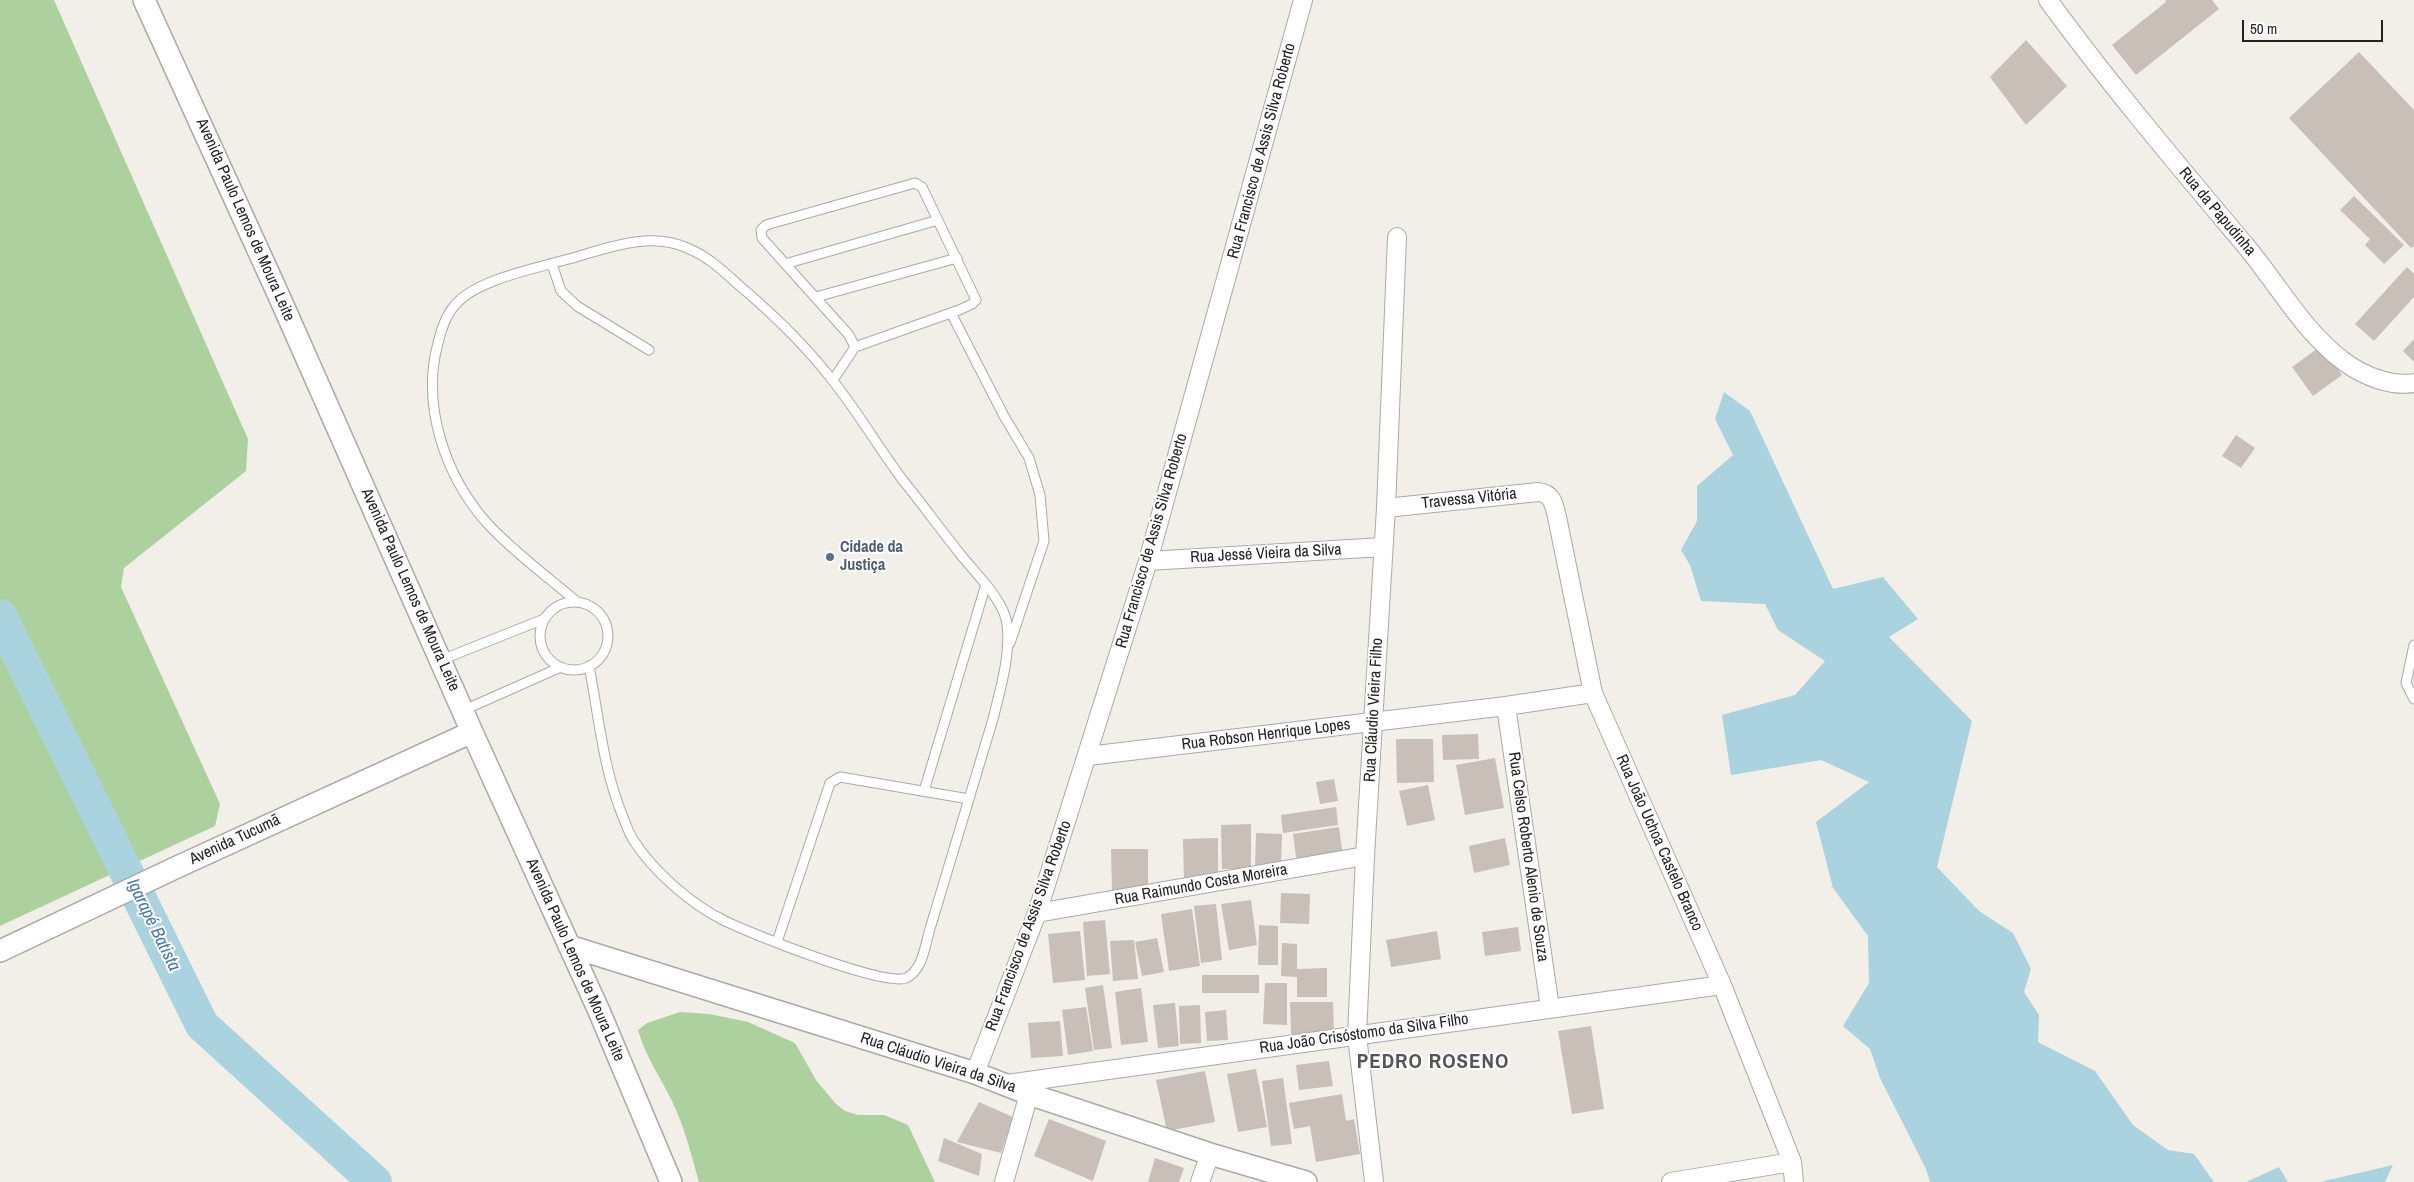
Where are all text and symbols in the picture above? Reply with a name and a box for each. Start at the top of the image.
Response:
scale bar [2244,10,2385,42]
text: 50 m [2250,18,2277,39]
street label: Rua Francisco de Assis Silva Roberto [1224,41,1300,261]
street label: Avenida Paulo Lemos de Moura Leite [191,116,299,324]
street label: Rua da Papudinha [2174,164,2260,260]
street label: Rua Francisco de Assis Silva Roberto [1112,431,1192,651]
street label: Travessa Vitória [1420,484,1518,514]
street label: Avenida Paulo Lemos de Moura Leite [356,486,464,694]
place label: Cidade da Justiça [840,538,903,576]
street label: Rua Jessé Vieira da Silva [1190,540,1342,568]
marker: Cidade da Justiça [824,551,836,563]
street label: Rua Cláudio Vieira Filho [1361,638,1387,782]
street label: Rua Robson Henrique Lopes [1180,715,1352,755]
street label: Rua Celso Roberto Alenio de Souza [1504,751,1552,963]
street label: Rua João Uchoa Castelo Branco [1611,752,1707,934]
street label: Avenida Tucumã [187,811,283,869]
street label: Rua Francisco de Assis Silva Roberto [982,818,1076,1034]
street label: Avenida Paulo Lemos de Moura Leite [521,856,629,1064]
street label: Rua Raimundo Costa Moreira [1113,860,1289,910]
water label: Igarapé Batista [121,875,185,975]
street label: Rua João Crisóstomo da Silva Filho [1258,1010,1470,1058]
street label: Rua Cláudio Vieira da Silva [858,1029,1018,1097]
district label: PEDRO ROSENO [1355,1049,1511,1075]

